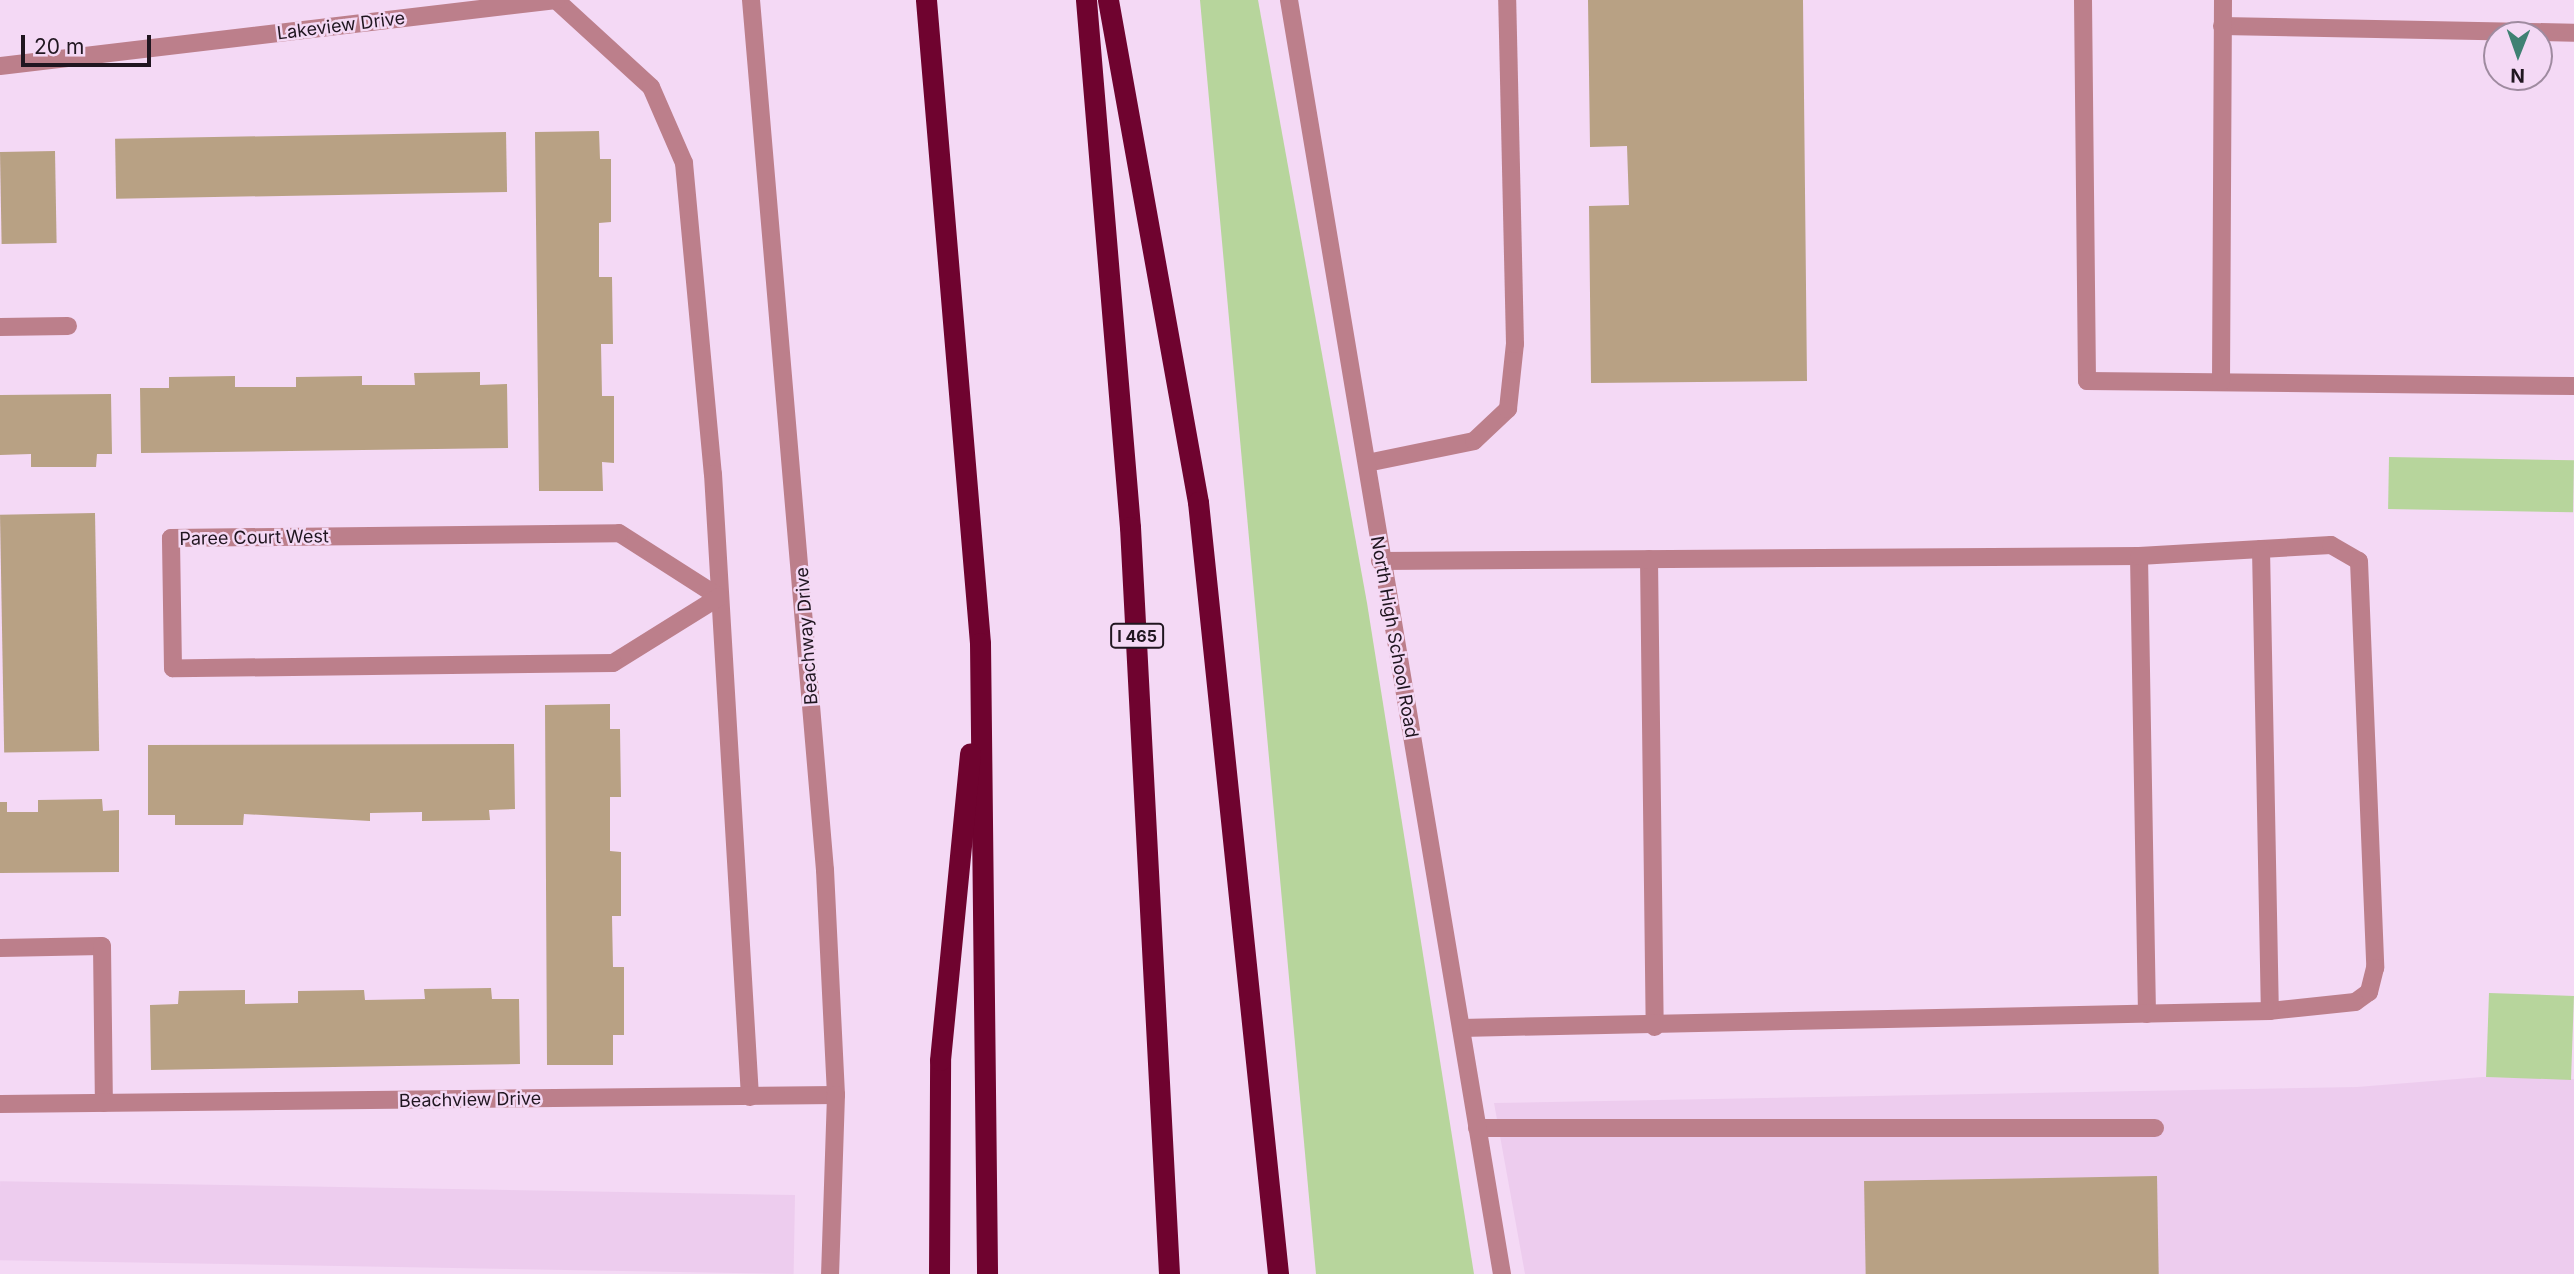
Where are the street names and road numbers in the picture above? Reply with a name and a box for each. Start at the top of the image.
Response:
street label: Lakeview Drive [276,7,406,45]
street label: Paree Court West [179,526,329,550]
street label: North High School Road [1366,534,1422,740]
street label: Beachway Drive [791,566,823,706]
road number: I 465 [1109,624,1165,649]
street label: Beachview Drive [399,1088,541,1112]

